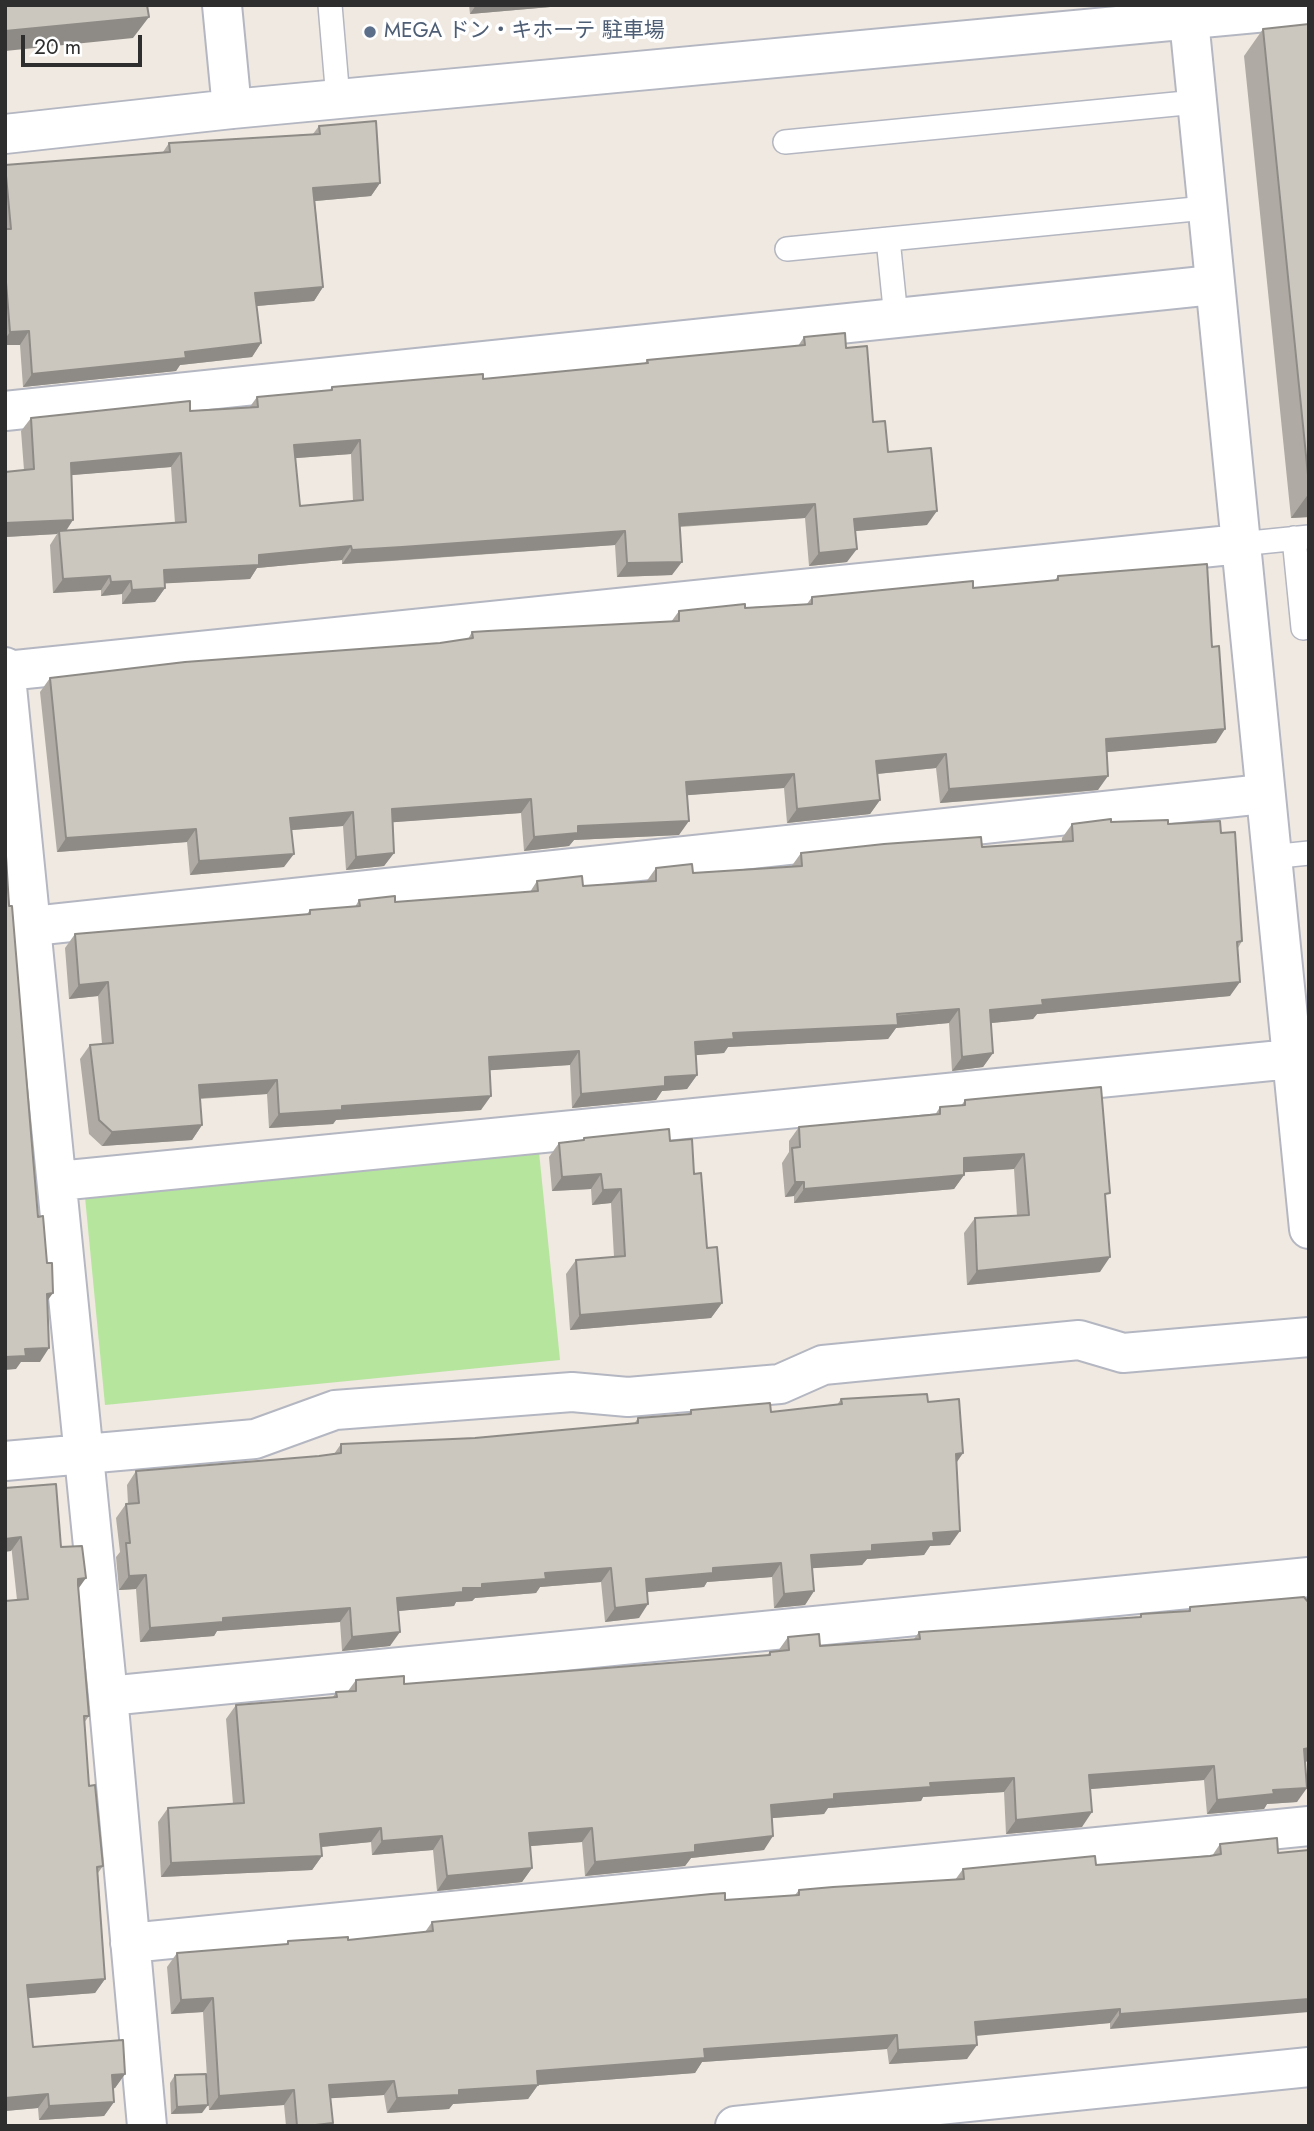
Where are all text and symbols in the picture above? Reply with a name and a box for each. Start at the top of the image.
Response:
place label: MEGA ドン・キホーテ 駐車場 [384,19,665,45]
scale bar [24,21,145,65]
marker: MEGA ドン・キホーテ 駐車場 [362,24,378,40]
text: 20 m [34,32,81,62]

